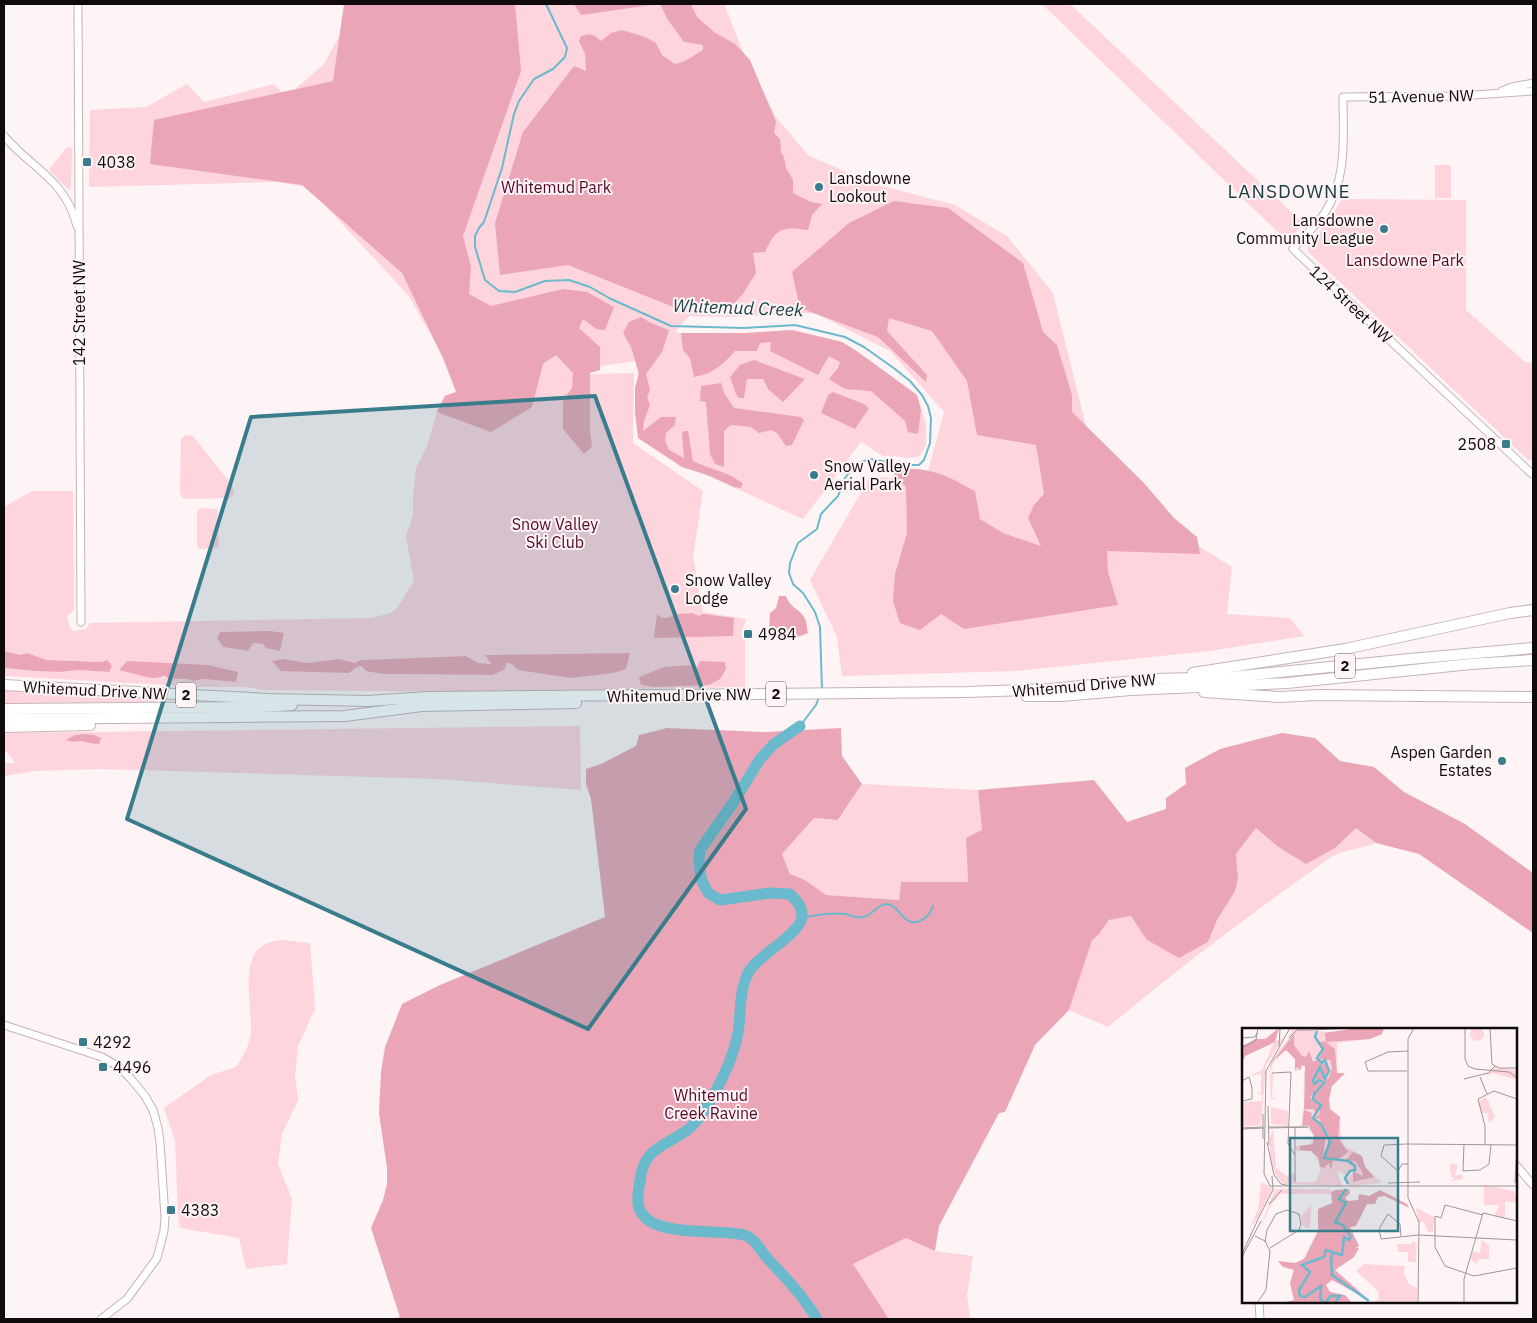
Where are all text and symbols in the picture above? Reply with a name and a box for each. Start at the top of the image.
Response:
street label: 51 Avenue NW [1368,85,1474,107]
place label: 4038 [97,152,135,172]
marker: 4038 [81,156,93,168]
place label: Lansdowne Lookout [829,168,911,206]
park label: Whitemud Park [501,177,612,197]
district label: LANSDOWNE [1227,179,1351,203]
marker: Lansdowne Lookout [813,181,825,193]
place label: Lansdowne Community League [1236,210,1374,248]
marker: Lansdowne Community League [1378,223,1390,235]
park label: Lansdowne Park [1346,250,1465,270]
street label: 142 Street NW [69,260,89,366]
street label: 124 Street NW [1305,261,1397,347]
water label: Whitemud Creek [672,294,804,321]
place label: 2508 [1458,434,1496,454]
marker: 2508 [1500,438,1512,450]
place label: Snow Valley Aerial Park [824,456,910,494]
marker: Snow Valley Aerial Park [808,469,820,481]
park label: Snow Valley Ski Club [512,514,598,552]
place label: Snow Valley Lodge [685,570,771,608]
marker: Snow Valley Lodge [669,583,681,595]
place label: 4984 [758,624,796,644]
marker: 4984 [742,628,754,640]
road number: 2 [1335,654,1355,678]
street label: Whitemud Drive NW [1011,669,1157,701]
street label: Whitemud Drive NW [22,676,168,704]
road number: 2 [176,682,196,708]
road number: 2 [766,682,786,706]
street label: Whitemud Drive NW [607,684,751,706]
place label: Aspen Garden Estates [1390,742,1492,780]
marker: Aspen Garden Estates [1496,755,1508,767]
inset map [1242,1028,1517,1303]
place label: 4292 [93,1032,131,1052]
marker: 4292 [77,1036,89,1048]
place label: 4496 [113,1057,151,1077]
marker: 4496 [97,1061,109,1073]
park label: Whitemud Creek Ravine [664,1085,758,1123]
place label: 4383 [181,1200,219,1220]
marker: 4383 [165,1204,177,1216]

